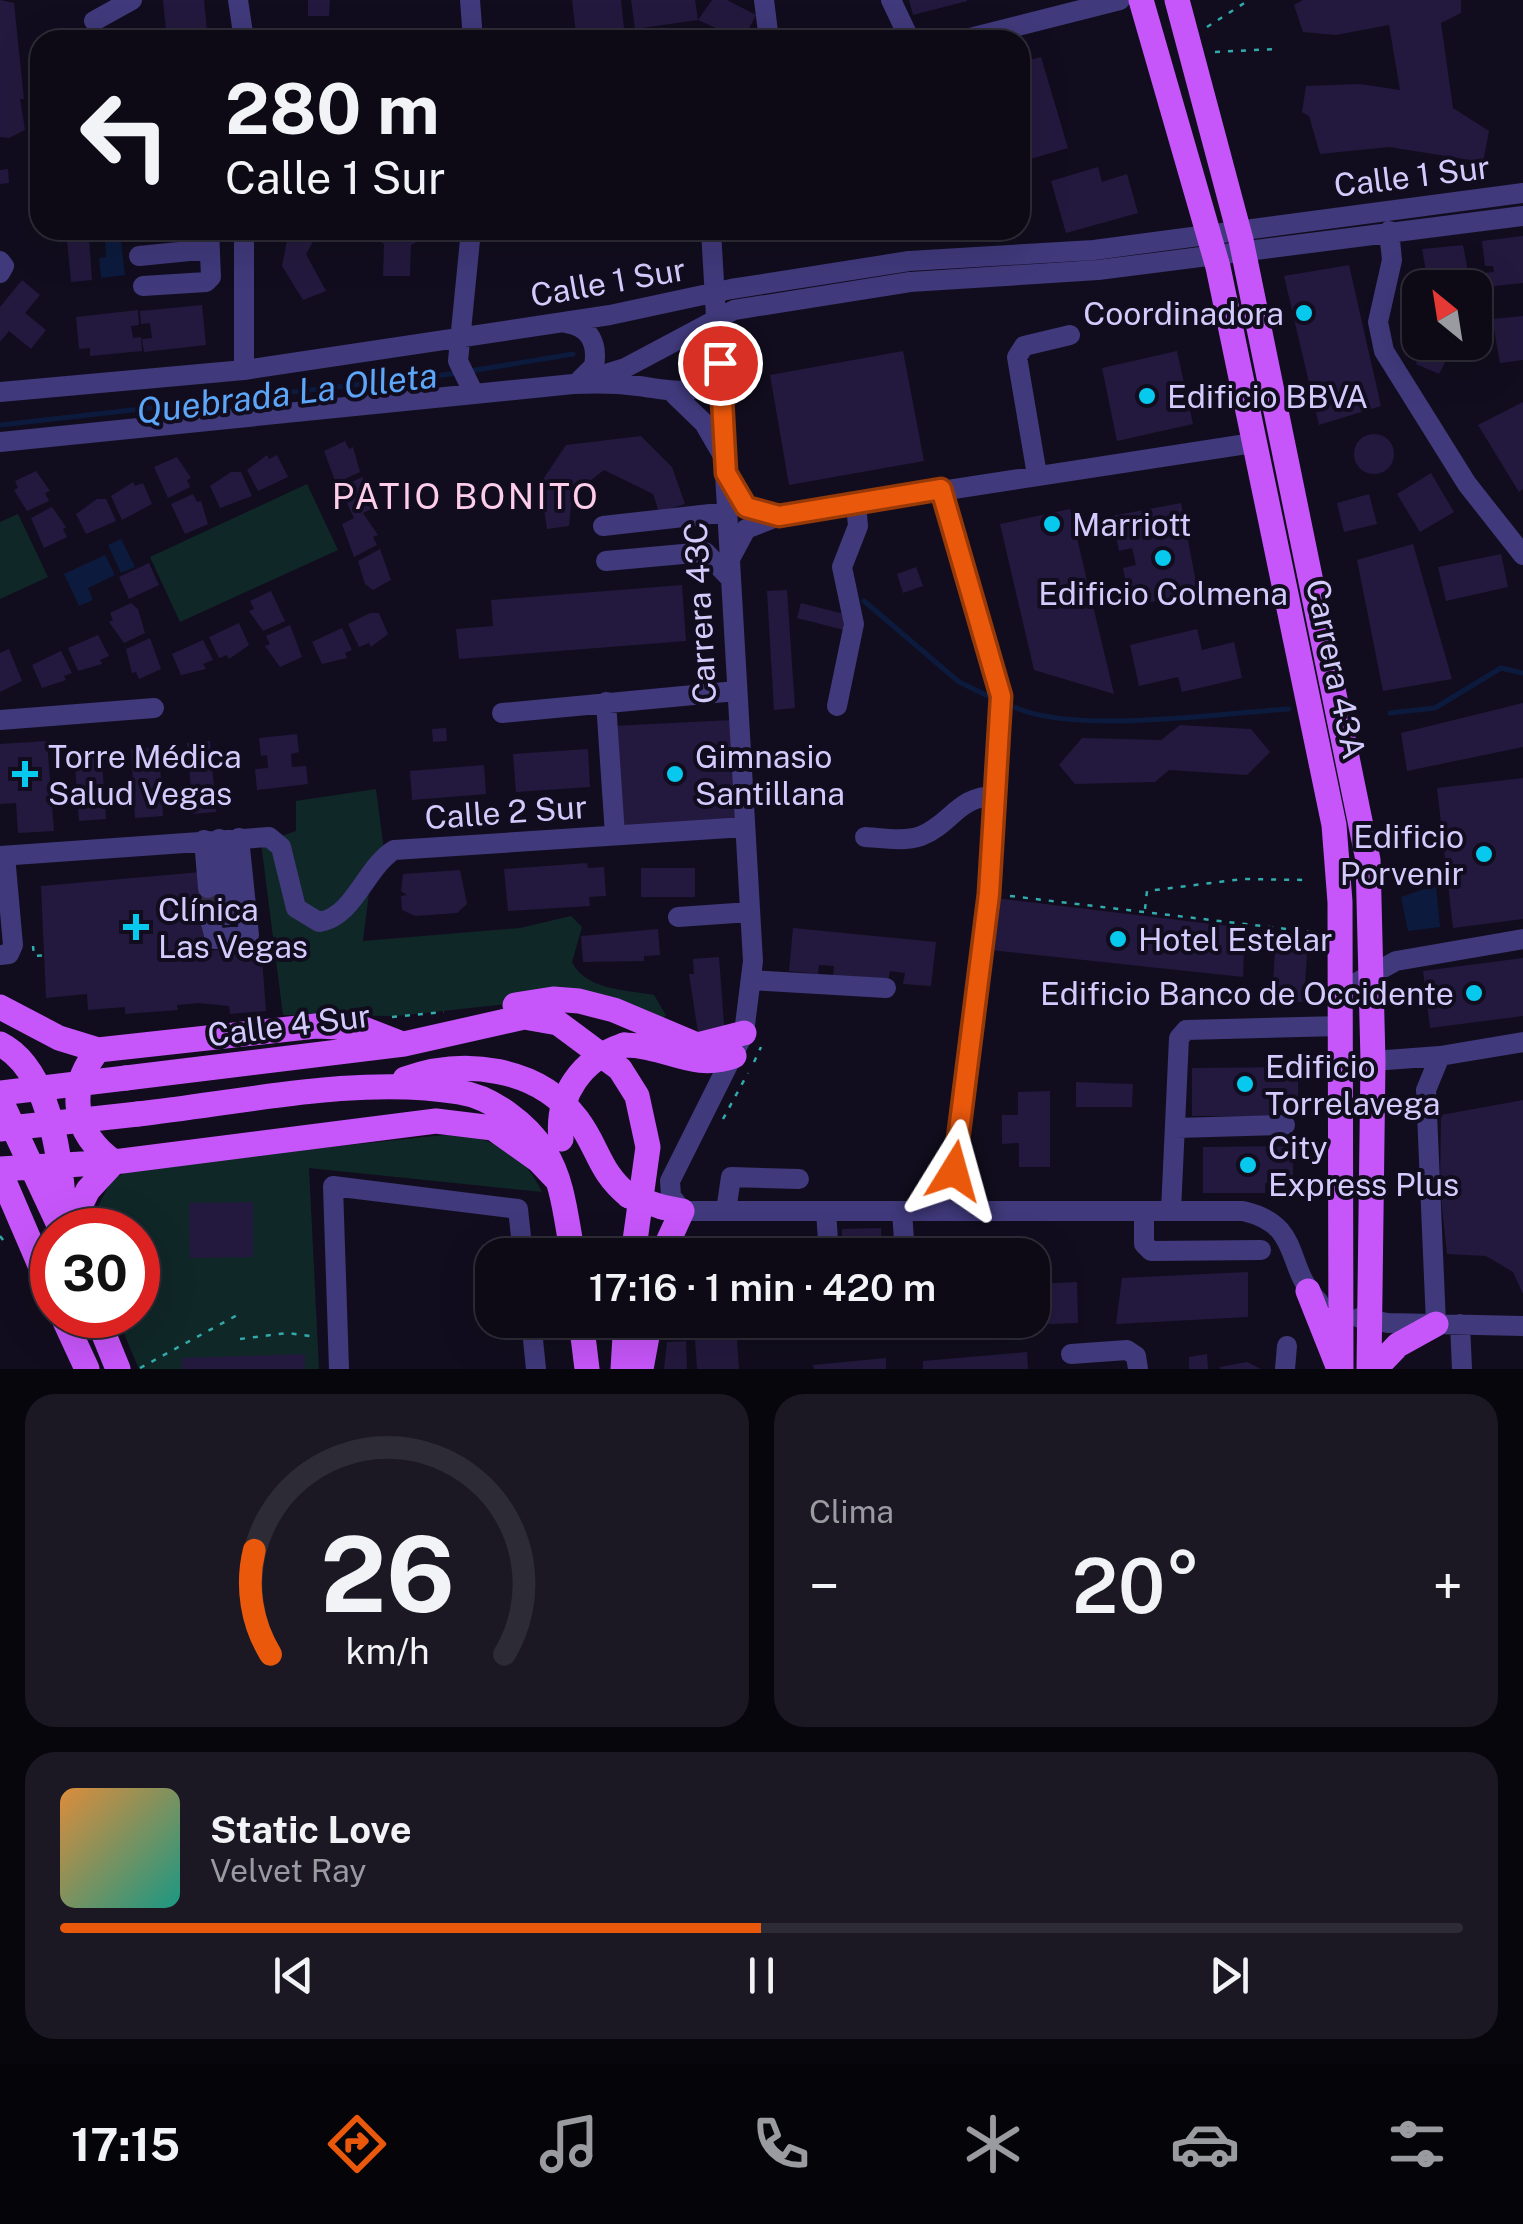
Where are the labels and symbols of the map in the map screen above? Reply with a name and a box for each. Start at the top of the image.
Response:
street label: Calle 1 Sur [1332,148,1492,204]
street label: Calle 1 Sur [528,250,688,314]
north arrow [1402,270,1492,360]
place label: Coordinadora [1083,295,1284,332]
marker: Coordinadora [1293,302,1315,324]
pin [678,321,763,406]
water label: Quebrada La Olleta [134,354,440,432]
place label: Edificio BBVA [1167,378,1368,415]
marker: Edificio BBVA [1136,385,1158,407]
district label: PATIO BONITO [332,476,600,517]
place label: Marriott [1072,506,1192,543]
marker: Marriott [1041,513,1063,535]
street label: Carrera 43C [677,521,723,705]
marker: Edificio Colmena [1152,547,1174,569]
place label: Edificio Colmena [1038,575,1288,612]
street label: Carrera 43A [1299,576,1373,762]
place label: Torre Médica Salud Vegas [48,738,242,812]
place label: Gimnasio Santillana [695,738,845,812]
marker: Torre Médica Salud Vegas [12,761,38,787]
marker: Gimnasio Santillana [664,763,686,785]
street label: Calle 2 Sur [423,788,589,836]
place label: Edificio Porvenir [1340,818,1464,892]
marker: Edificio Porvenir [1473,843,1495,865]
place label: Clínica Las Vegas [158,891,308,965]
marker: Clínica Las Vegas [123,914,149,940]
place label: Hotel Estelar [1138,921,1333,958]
marker: Hotel Estelar [1107,928,1129,950]
place label: Edificio Banco de Occidente [1040,975,1454,1012]
marker: Edificio Banco de Occidente [1463,982,1485,1004]
street label: Calle 4 Sur [205,997,373,1053]
place label: Edificio Torrelavega [1265,1048,1440,1122]
marker: Edificio Torrelavega [1234,1073,1256,1095]
position arrow [902,1119,1006,1223]
place label: City Express Plus [1268,1129,1459,1203]
marker: City Express Plus [1237,1154,1259,1176]
speed limit sign: 30 [30,1208,160,1338]

